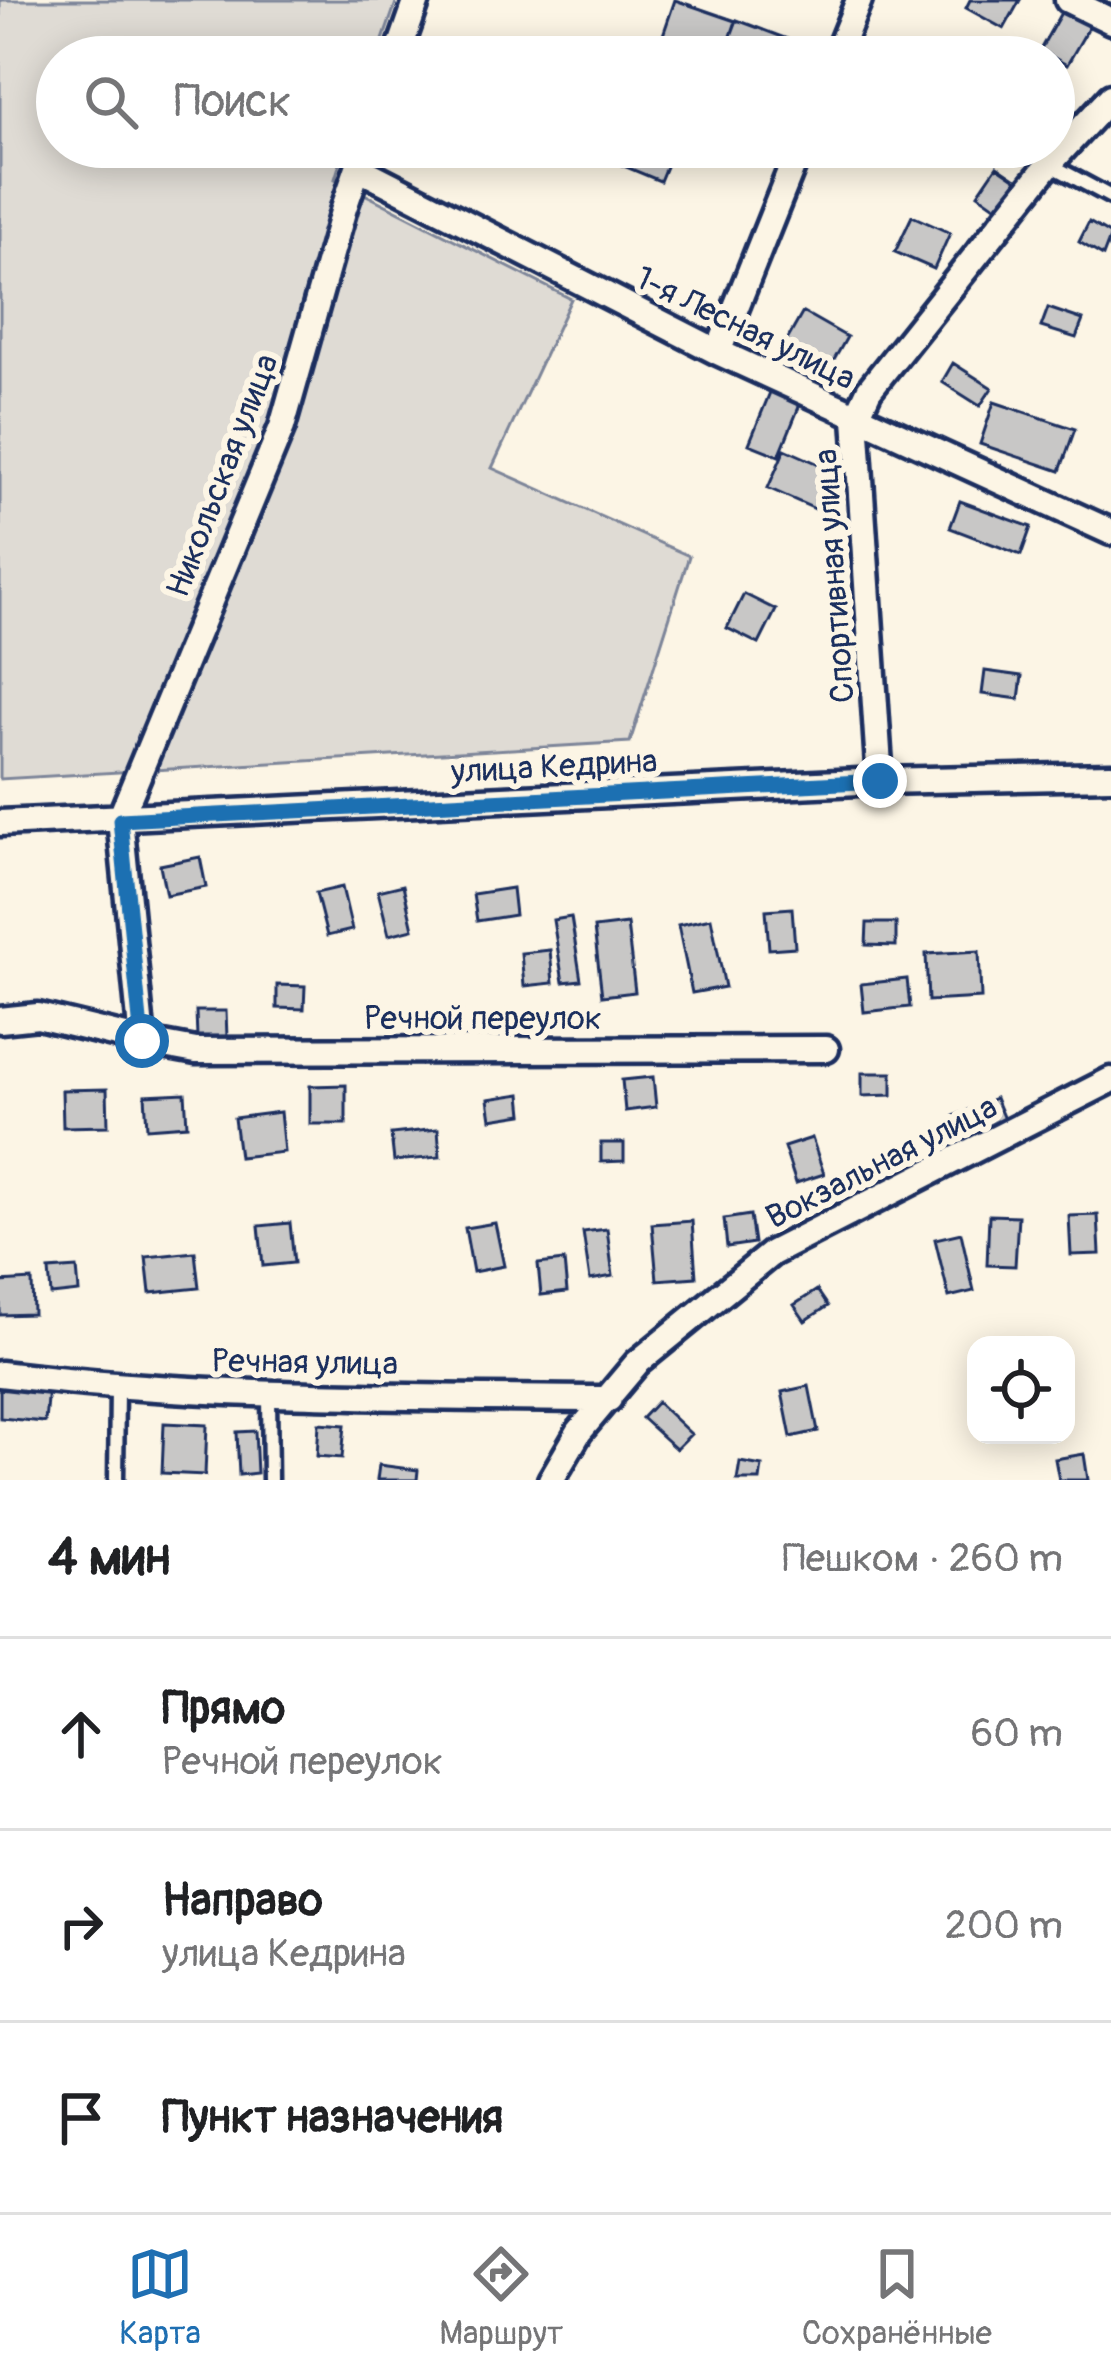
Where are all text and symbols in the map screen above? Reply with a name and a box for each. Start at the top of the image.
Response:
search box [36,36,1075,168]
icon: search [78,69,144,135]
text: Поиск [174,74,291,130]
street label: 1-я Лесная улица [629,258,862,399]
street label: Никольская улица [157,348,288,603]
street label: Спортивная улица [805,447,864,704]
street label: улица Кедрина [449,741,658,792]
route end [853,754,907,808]
street label: Речной переулок [364,998,602,1039]
route start [115,1014,169,1068]
street label: Вокзальная улица [759,1086,1004,1238]
map controls [967,1336,1075,1444]
button: locate [967,1336,1075,1444]
street label: Речная улица [212,1340,398,1385]
text: 4 мин [48,1526,170,1590]
text: Пешком · 260 m [782,1534,1063,1583]
text: Прямо [162,1681,285,1737]
icon: ahead [48,1701,114,1767]
text: 60 m [971,1709,1063,1758]
text: Речной переулок [162,1737,443,1786]
text: Направо [162,1873,323,1929]
icon: right [48,1893,114,1959]
text: 200 m [945,1901,1063,1950]
text: улица Кедрина [162,1929,406,1978]
icon: arrive [48,2085,114,2151]
text: Пункт назначения [162,2090,503,2146]
tab: Карта [119,2241,201,2354]
tab: Маршрут [439,2241,563,2354]
tab: Сохранённые [802,2241,992,2354]

